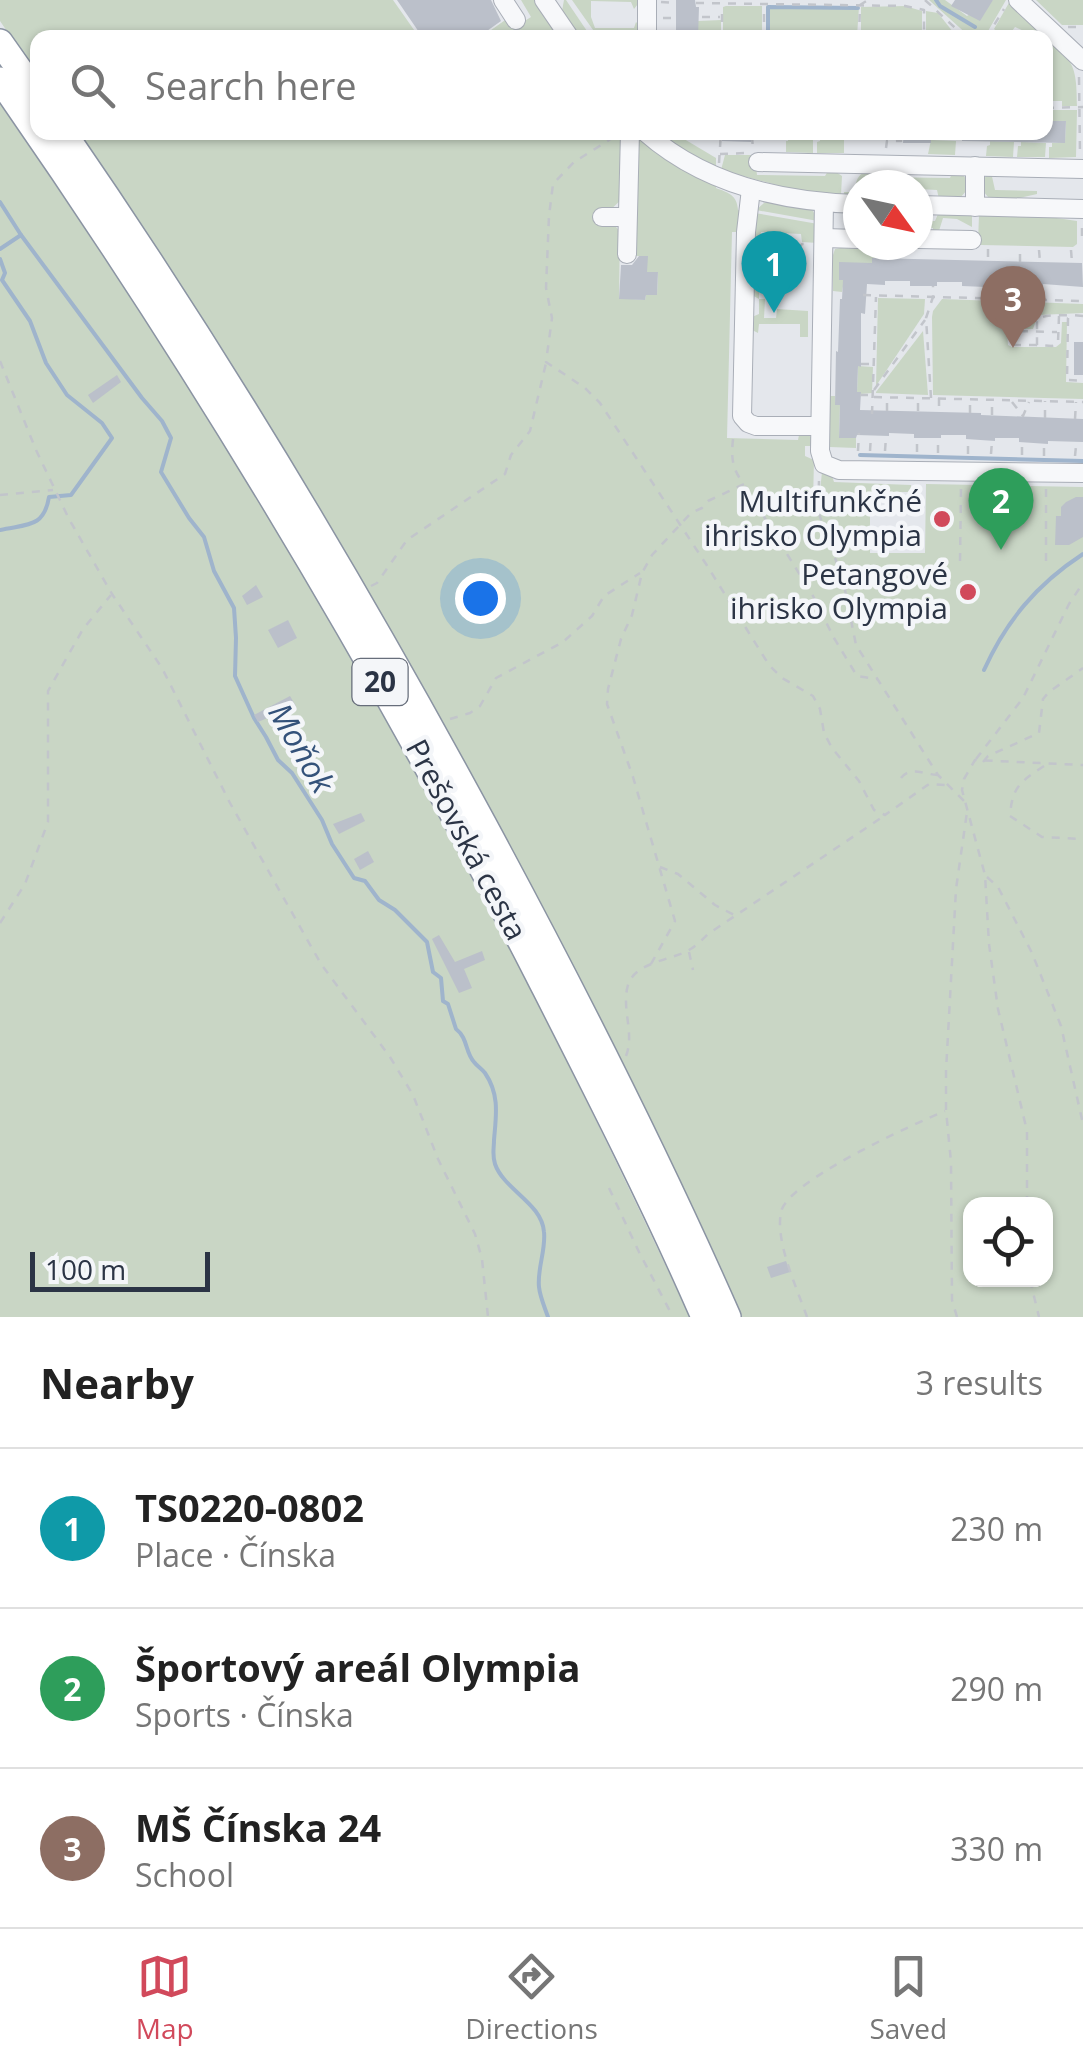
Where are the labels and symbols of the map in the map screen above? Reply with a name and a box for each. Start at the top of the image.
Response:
north arrow [843,170,933,260]
pin: 1 [742,230,806,313]
pin: 3 [980,266,1046,348]
pin: 2 [968,468,1034,550]
place label: Multifunkčné ihrisko Olympia [704,480,922,555]
marker: Multifunkčné ihrisko Olympia [931,508,953,530]
place label: Petangové ihrisko Olympia [730,553,948,628]
your location [455,573,506,624]
marker: Petangové ihrisko Olympia [957,581,979,603]
road number: 20 [352,659,408,705]
water label: Moňok [259,695,346,801]
street label: Prešovská cesta [397,732,538,947]
scale bar [30,1247,210,1292]

